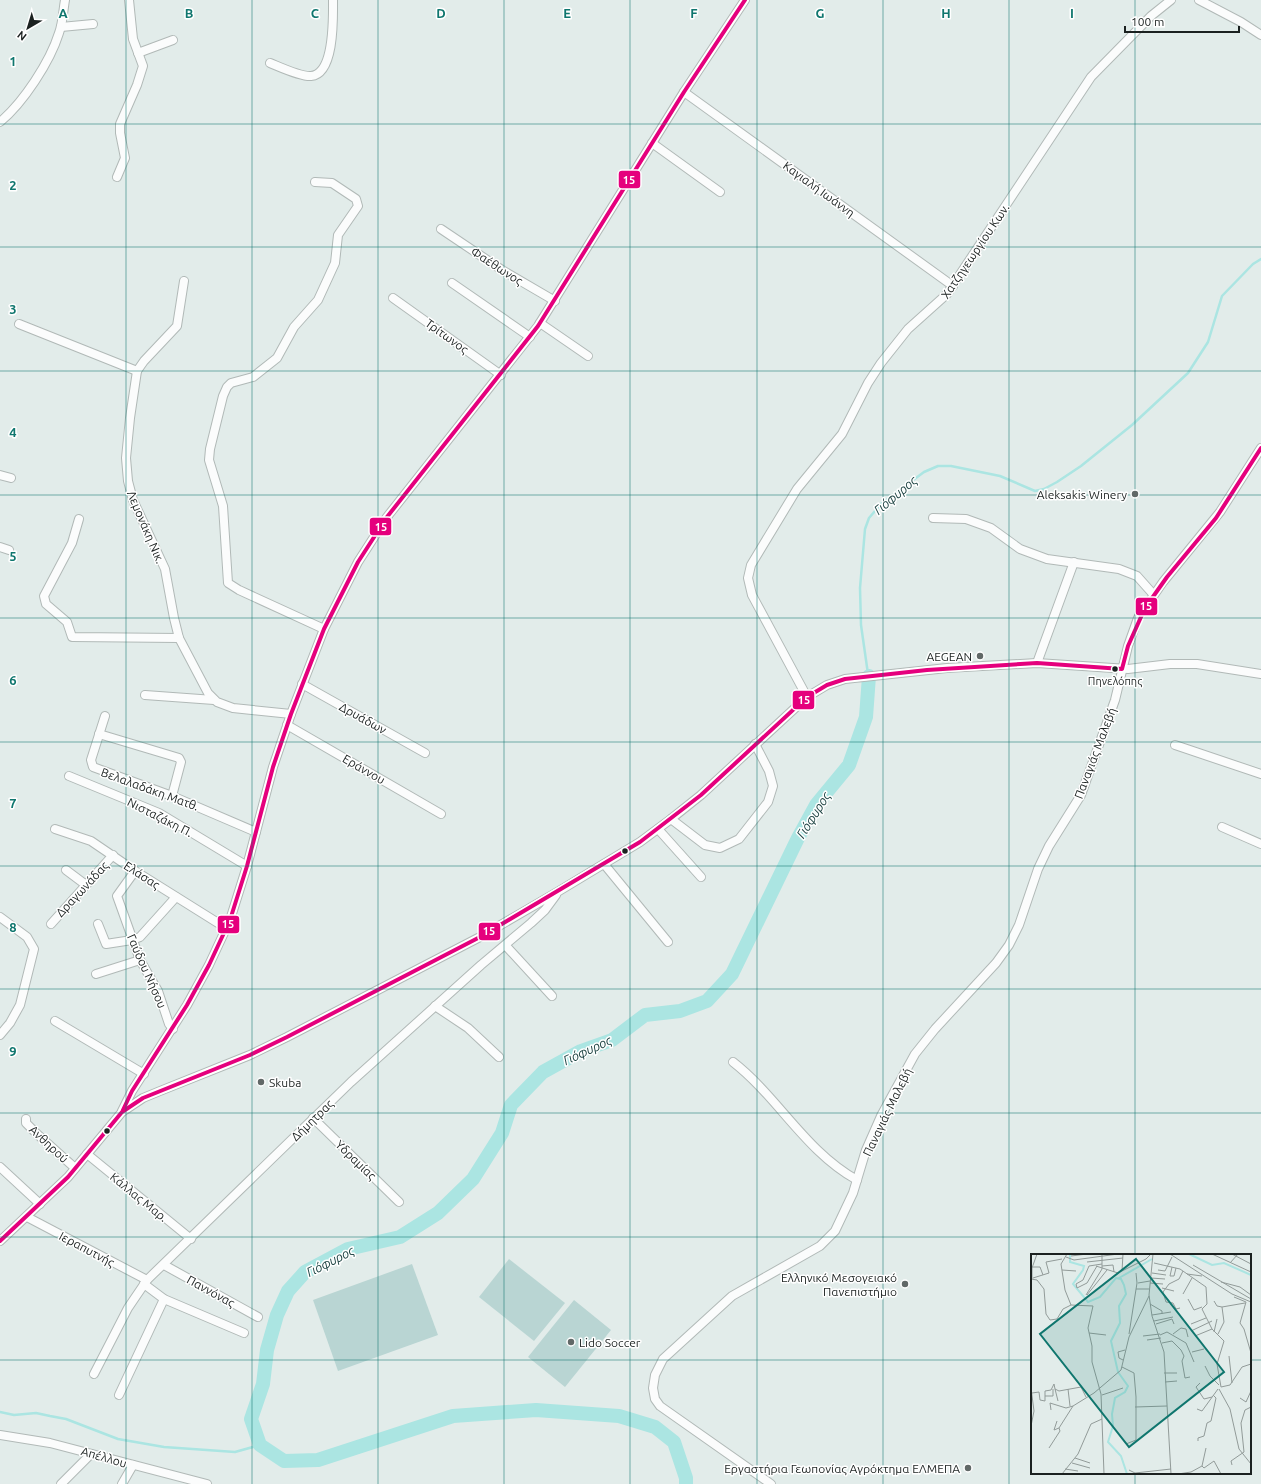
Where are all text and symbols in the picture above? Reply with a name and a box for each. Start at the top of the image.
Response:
text: A [58,6,68,20]
text: B [185,6,194,20]
text: C [311,6,320,20]
text: D [436,6,446,20]
text: E [563,6,571,20]
text: F [690,6,698,20]
text: G [816,6,825,20]
text: H [941,6,951,20]
text: I [1070,6,1074,20]
north arrow [8,8,48,48]
scale bar [1125,8,1239,34]
text: 100 m [1131,15,1164,28]
text: N [15,29,29,43]
text: 1 [9,54,17,68]
street label: Καγιαλή Ιωάννη [781,159,857,219]
line badge: 15 [618,170,641,189]
text: 15 [623,174,635,186]
text: 2 [9,178,17,192]
street label: Χατζηγεωργίου Κων. [938,201,1012,301]
street label: Φαέθωνος [468,244,526,289]
text: 3 [9,302,17,316]
street label: Τρίτωνος [423,316,471,357]
text: 4 [9,425,17,439]
water label: Γιόφυρος [871,473,920,518]
place label: Aleksakis Winery [1037,488,1127,501]
street label: Λεμονάκη Νικ. [125,489,167,565]
marker: Aleksakis Winery [1130,489,1140,499]
line badge: 15 [369,517,392,536]
text: 15 [375,521,387,533]
text: 5 [9,549,17,563]
line badge: 15 [1135,597,1158,616]
text: 15 [1140,600,1152,612]
place label: AEGEAN [926,650,972,663]
marker: AEGEAN [975,651,985,661]
marker: Πηνελόπης [1110,664,1120,674]
text: 6 [9,673,17,687]
place label: Πηνελόπης [1088,675,1142,688]
line badge: 15 [792,690,815,710]
text: 15 [798,694,810,706]
street label: Δρυάδων [337,700,389,736]
street label: Παναγιάς Μαλεβή [1072,706,1119,801]
street label: Εράννου [341,752,387,786]
street label: Βελαλαδάκη Ματθ. [99,765,201,813]
water label: Γιόφυρος [793,789,834,841]
street label: Νισταζάκη Π. [125,795,195,839]
text: 7 [9,796,17,810]
unlabelled marker [620,846,630,856]
street label: Δραγωνάδας [53,858,112,920]
street label: Ελάσας [121,859,163,892]
line badge: 15 [217,915,240,934]
text: 15 [222,918,234,930]
text: 8 [9,920,17,934]
line badge: 15 [478,922,501,941]
text: 15 [483,925,495,937]
street label: Γαύδου Νήσου [125,932,169,1010]
water label: Γιόφυρος [561,1033,614,1068]
text: 9 [9,1044,17,1058]
street label: Παναγιάς Μαλεβή [860,1066,915,1159]
place label: Skuba [269,1076,301,1089]
marker: Skuba [256,1077,266,1087]
street label: Δήμητρας [288,1096,337,1144]
street label: Ανθηρού [27,1123,71,1165]
unlabelled marker [102,1126,112,1136]
street label: Υδραμίας [333,1138,379,1183]
street label: Κάλλας Μαρ. [107,1170,170,1225]
street label: Ιεραπυτνής [57,1229,117,1270]
water label: Γιόφυρος [304,1243,357,1280]
inset map [1031,1254,1251,1474]
place label: Ελληνικό Μεσογειακό Πανεπιστήμιο [781,1271,897,1298]
street label: Παννόνας [184,1273,238,1311]
marker: Ελληνικό Μεσογειακό Πανεπιστήμιο [900,1279,910,1289]
place label: Lido Soccer [579,1336,641,1349]
marker: Lido Soccer [566,1337,576,1347]
street label: Απέλλου [80,1444,128,1470]
place label: Εργαστήρια Γεωπονίας Αγρόκτημα ΕΛΜΕΠΑ [724,1462,960,1476]
marker: Εργαστήρια Γεωπονίας Αγρόκτημα ΕΛΜΕΠΑ [963,1463,973,1473]

